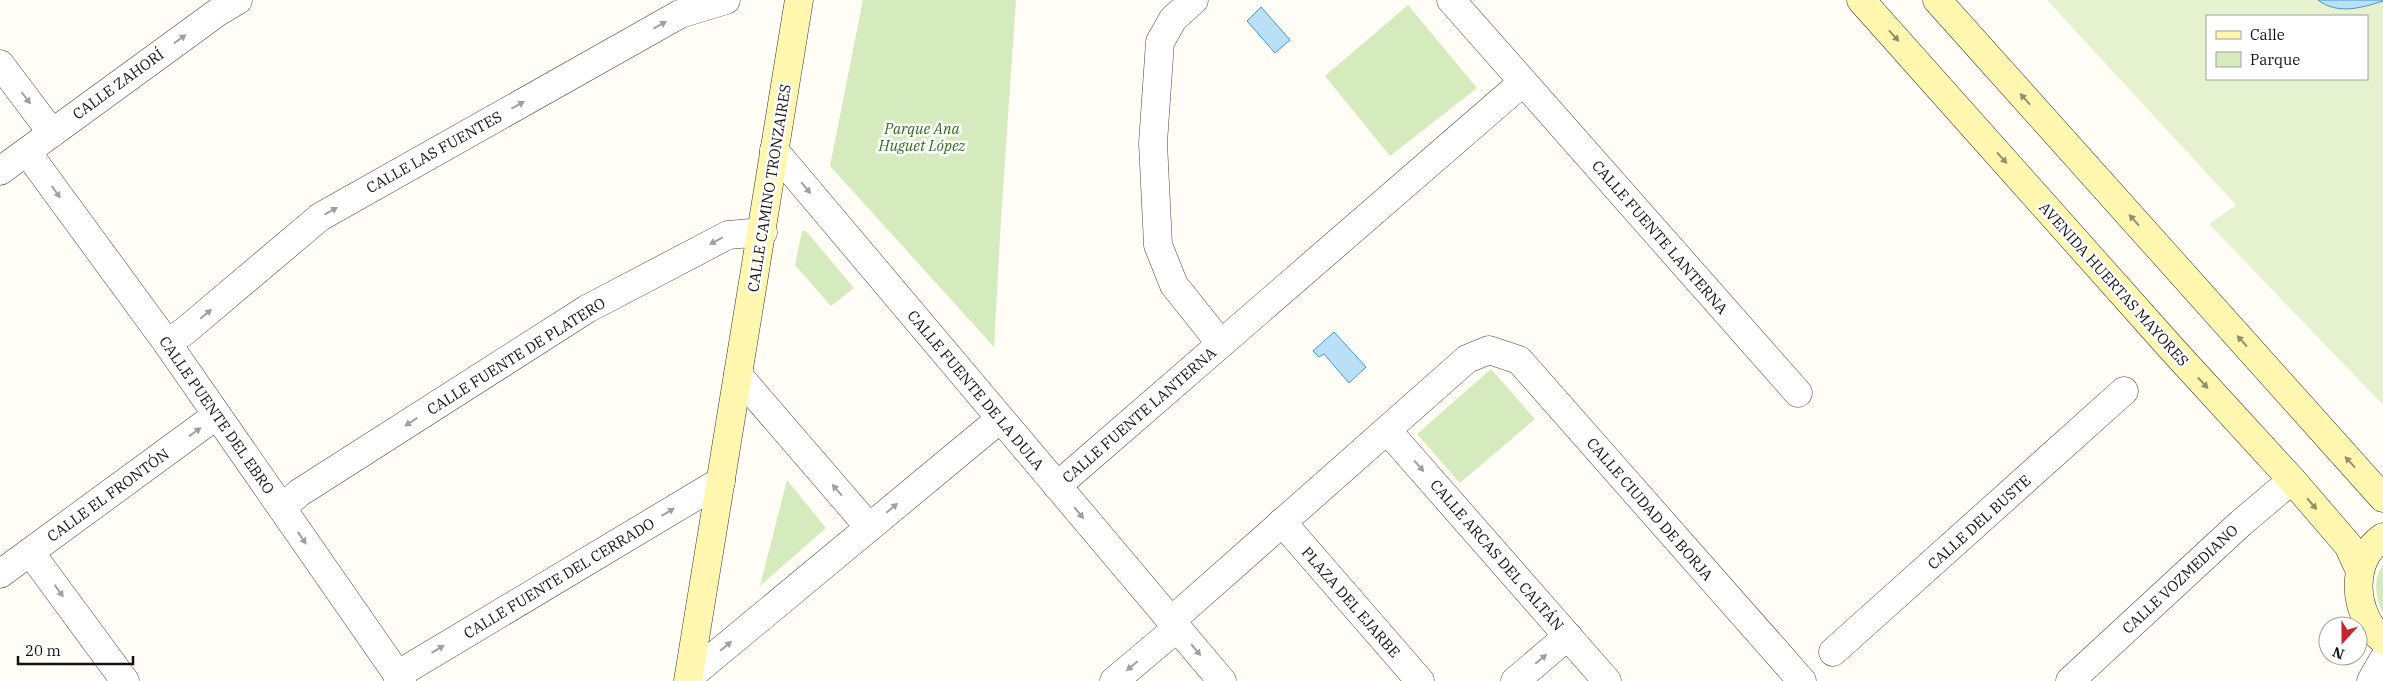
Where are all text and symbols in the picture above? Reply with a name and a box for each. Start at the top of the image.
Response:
legend [2206,15,2368,80]
one-way arrow [652,21,667,29]
text: Calle [2250,25,2285,44]
one-way arrow [1888,30,1899,43]
one-way arrow [173,34,187,44]
street label: CALLE ZAHORÍ [69,44,167,124]
text: Parque [2250,50,2300,69]
street label: CALLE CAMINO TRONZAIRES [743,83,795,293]
one-way arrow [21,91,31,105]
one-way arrow [2020,92,2031,105]
one-way arrow [511,101,525,109]
street label: CALLE LAS FUENTES [363,107,505,197]
park label: Parque Ana Huguet López [878,119,966,155]
one-way arrow [1996,151,2007,164]
street label: CALLE FUENTE LANTERNA [1588,156,1732,318]
one-way arrow [800,181,812,193]
one-way arrow [50,185,61,198]
street label: AVENIDA HUERTAS MAYORES [2035,198,2193,370]
one-way arrow [324,206,337,215]
one-way arrow [2128,214,2140,226]
one-way arrow [709,237,723,245]
street label: CALLE FUENTE DE PLATERO [423,293,609,419]
street label: CALLE FUENTE DE LA DULA [904,306,1049,474]
one-way arrow [199,308,212,319]
street label: CALLE PUENTE DEL EBRO [155,332,279,498]
one-way arrow [2236,335,2248,347]
street label: CALLE FUENTE LANTERNA [1058,343,1220,487]
one-way arrow [2197,377,2209,389]
one-way arrow [404,417,417,427]
one-way arrow [188,427,202,437]
street label: CALLE CIUDAD DE BORJA [1583,434,1718,585]
street label: CALLE EL FRONTÓN [43,444,173,546]
one-way arrow [2345,455,2356,468]
one-way arrow [1414,460,1425,473]
street label: CALLE DEL BUSTE [1923,471,2035,573]
street label: CALLE ARCAS DEL CALTÁN [1426,475,1568,635]
one-way arrow [832,484,843,497]
one-way arrow [2306,498,2317,510]
one-way arrow [885,503,898,514]
one-way arrow [1074,506,1085,519]
one-way arrow [662,508,675,517]
street label: CALLE FUENTE DEL CERRADO [460,513,658,643]
street label: CALLE VOZMEDIANO [2118,520,2242,638]
one-way arrow [297,531,307,545]
street label: PLAZA DEL EJARBE [1298,543,1404,661]
one-way arrow [54,584,64,598]
north arrow [2318,616,2368,666]
scale bar [18,634,132,666]
one-way arrow [720,640,733,651]
text: 20 m [25,641,61,660]
text: N [2330,643,2347,664]
one-way arrow [1190,644,1202,656]
one-way arrow [432,645,445,654]
one-way arrow [1535,653,1548,664]
one-way arrow [1126,660,1139,671]

